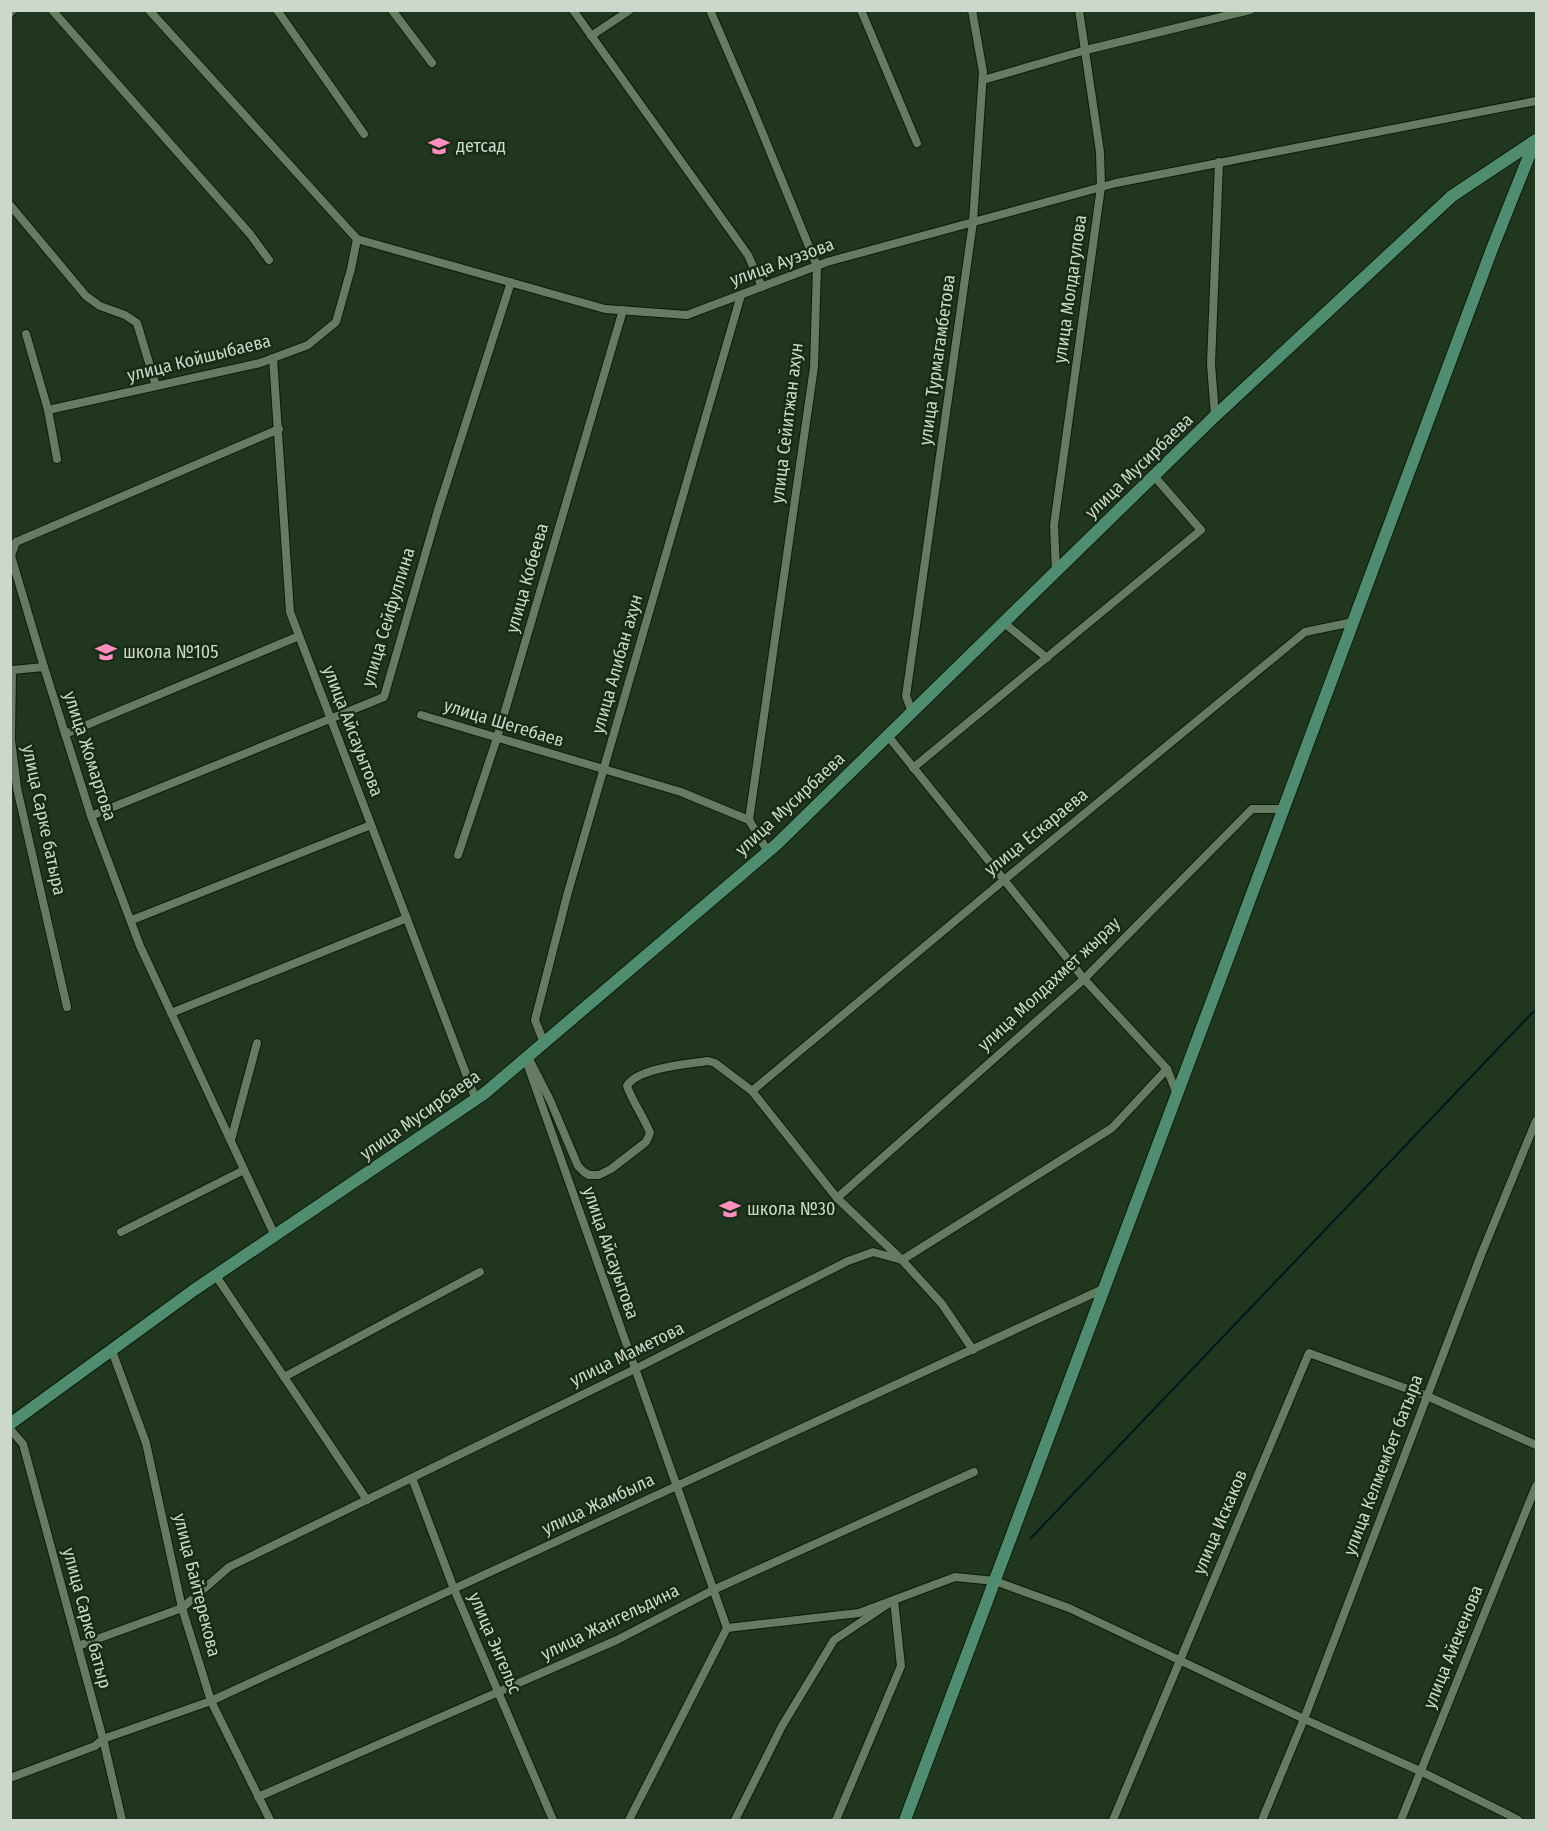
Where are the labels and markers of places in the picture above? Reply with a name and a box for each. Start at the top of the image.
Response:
school or university icon: детсад [427,134,451,158]
place label: детсад [456,135,506,157]
school or university icon: школа №105 [94,640,118,664]
place label: школа №105 [123,641,219,663]
school or university icon: школа №30 [718,1197,742,1221]
place label: школа №30 [747,1198,835,1220]

